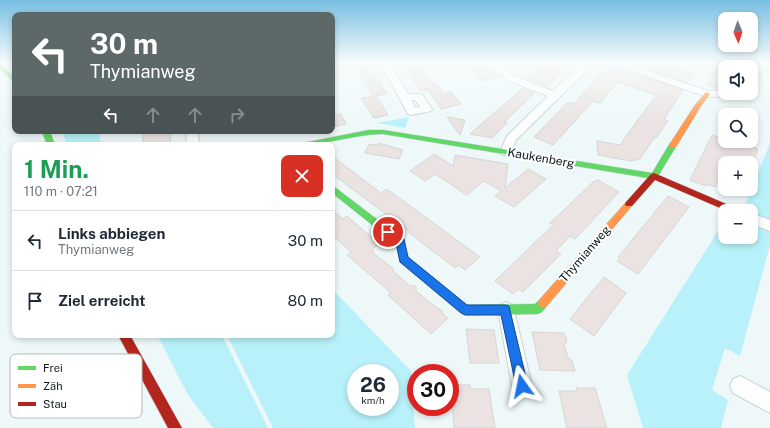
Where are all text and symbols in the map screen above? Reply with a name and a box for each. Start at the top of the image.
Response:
north arrow [718,12,758,52]
map controls [718,12,758,244]
text: 30 m [90,27,158,60]
icon: left [24,28,76,80]
button: sound [718,60,758,100]
text: Thymianweg [90,61,196,82]
icon: left [100,104,122,126]
icon: ahead [142,104,164,126]
icon: ahead [184,104,206,126]
icon: right [226,104,248,126]
button: search [718,108,758,148]
street label: Kaukenberg [506,145,576,171]
text: 1 Min. [24,155,89,183]
button: close [281,155,323,197]
button: + [718,156,758,196]
text: 110 m · 07:21 [24,184,98,199]
button: − [718,204,758,244]
pin [371,215,405,249]
icon: arrive [377,221,399,243]
street label: Thymianweg [557,223,613,285]
text: Links abbiegen [58,225,165,242]
icon: left [24,230,46,252]
text: 30 m [288,232,323,249]
text: Thymianweg [58,242,134,257]
icon: arrive [24,290,46,312]
text: Ziel erreicht [58,292,145,309]
text: 80 m [288,292,323,309]
legend [10,354,142,418]
text: Frei [43,362,63,374]
speed limit sign: 30 [407,364,459,416]
position arrow [501,365,543,407]
text: 26 [360,373,386,397]
text: Zäh [43,380,63,392]
text: km/h [361,394,385,406]
text: Stau [43,398,67,410]

